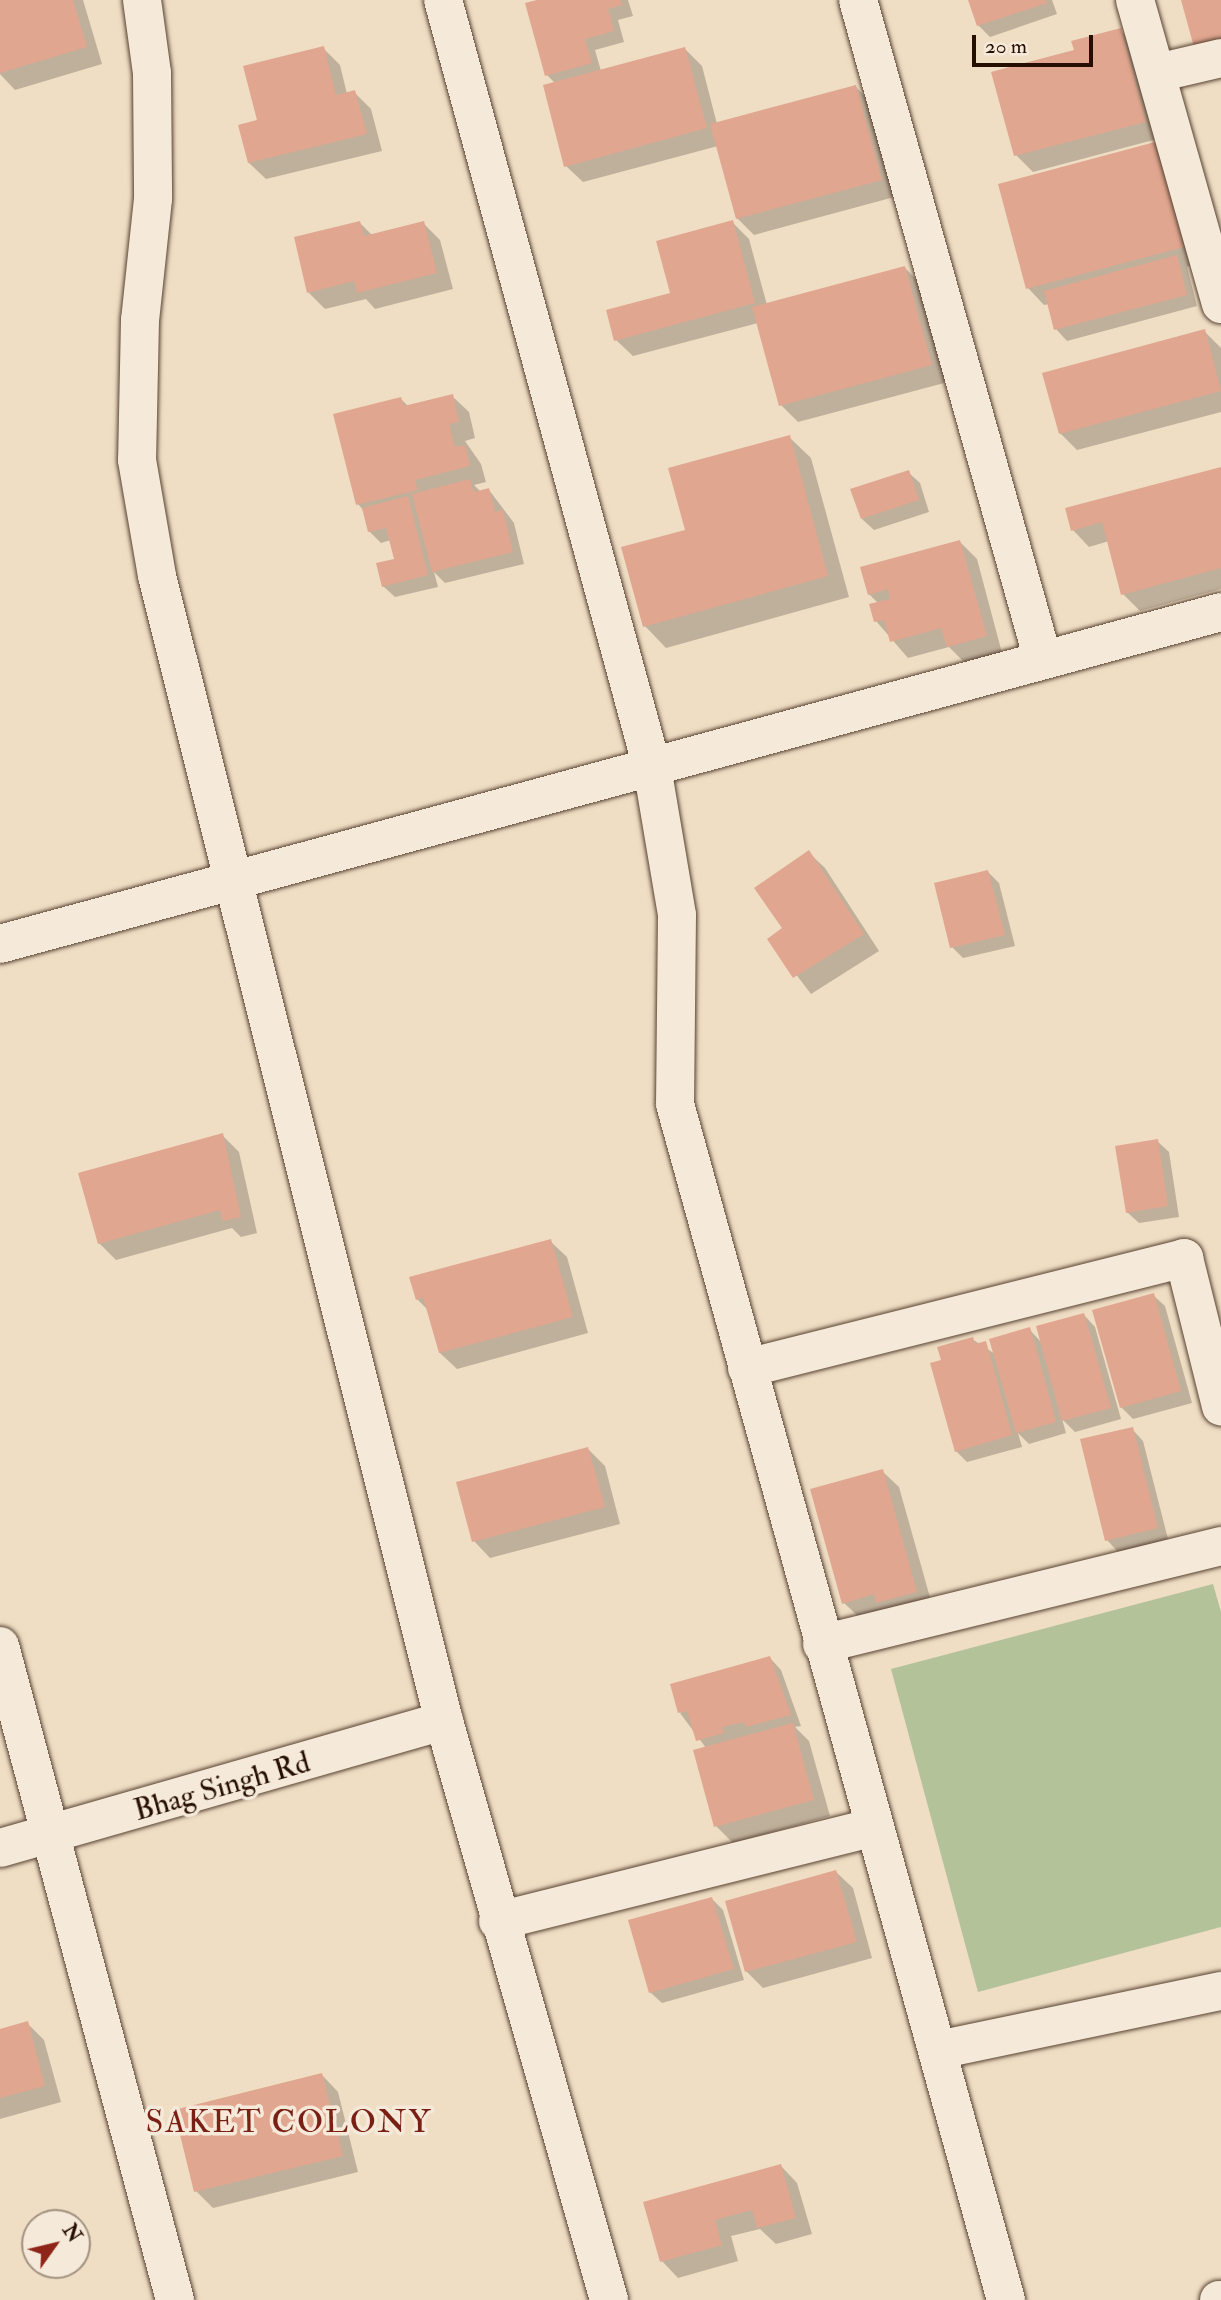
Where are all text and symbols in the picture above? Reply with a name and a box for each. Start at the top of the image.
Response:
scale bar [976,21,1097,65]
text: 20 m [985,33,1027,60]
street label: Bhag Singh Rd [130,1745,314,1829]
district label: SAKET COLONY [147,2103,431,2141]
north arrow [21,2209,91,2279]
text: N [57,2220,86,2247]

